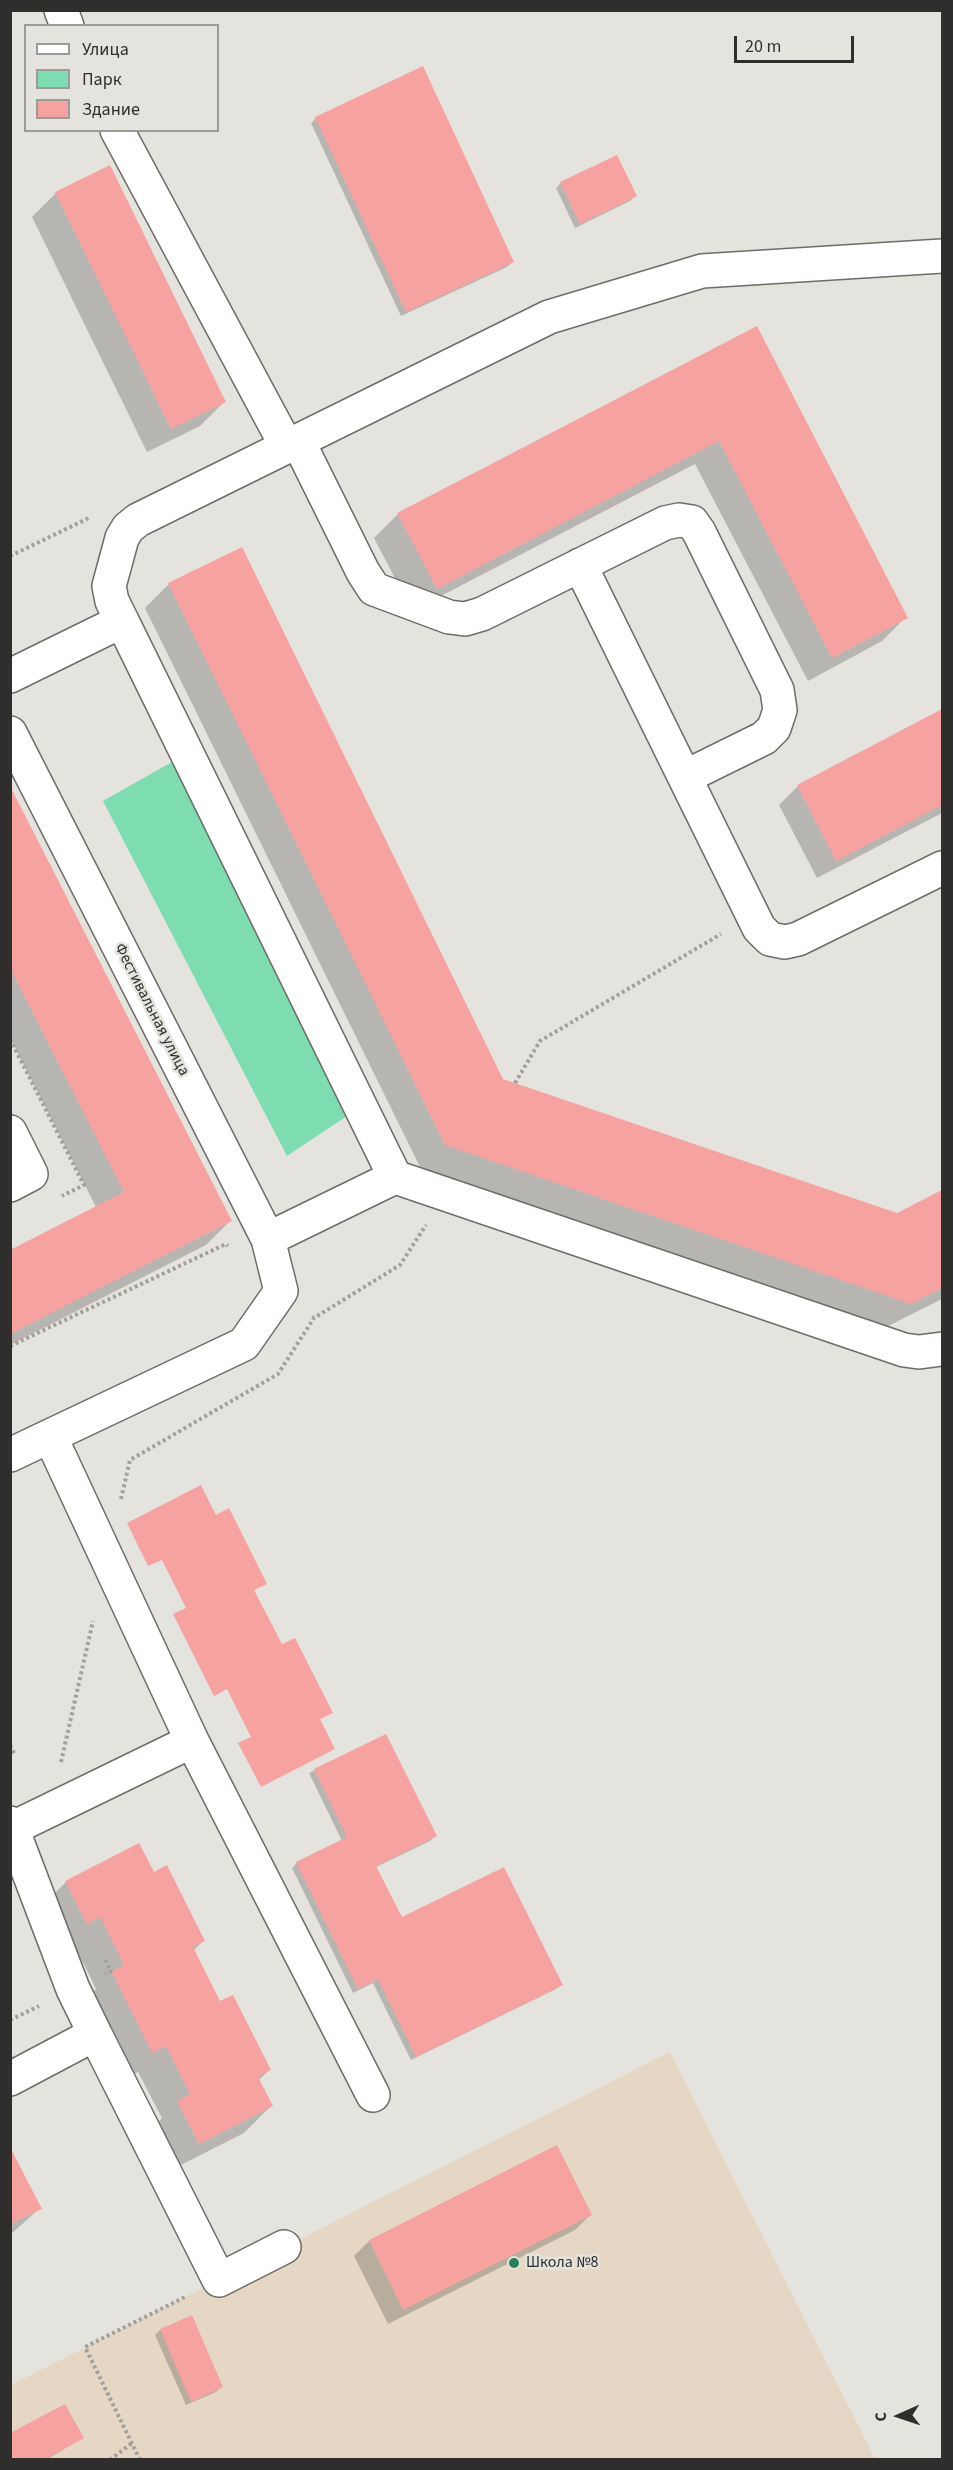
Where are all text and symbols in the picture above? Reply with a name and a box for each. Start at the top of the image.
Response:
legend [24,24,219,132]
scale bar [737,24,857,62]
text: 20 m [745,34,781,59]
text: Улица [82,37,129,62]
text: Парк [82,67,122,92]
text: Здание [82,97,140,122]
street label: Фестивальная улица [109,941,193,1079]
place label: Школа №8 [526,2253,598,2273]
marker: Школа №8 [507,2256,521,2270]
north arrow [869,2386,929,2446]
text: С [870,2412,892,2422]

